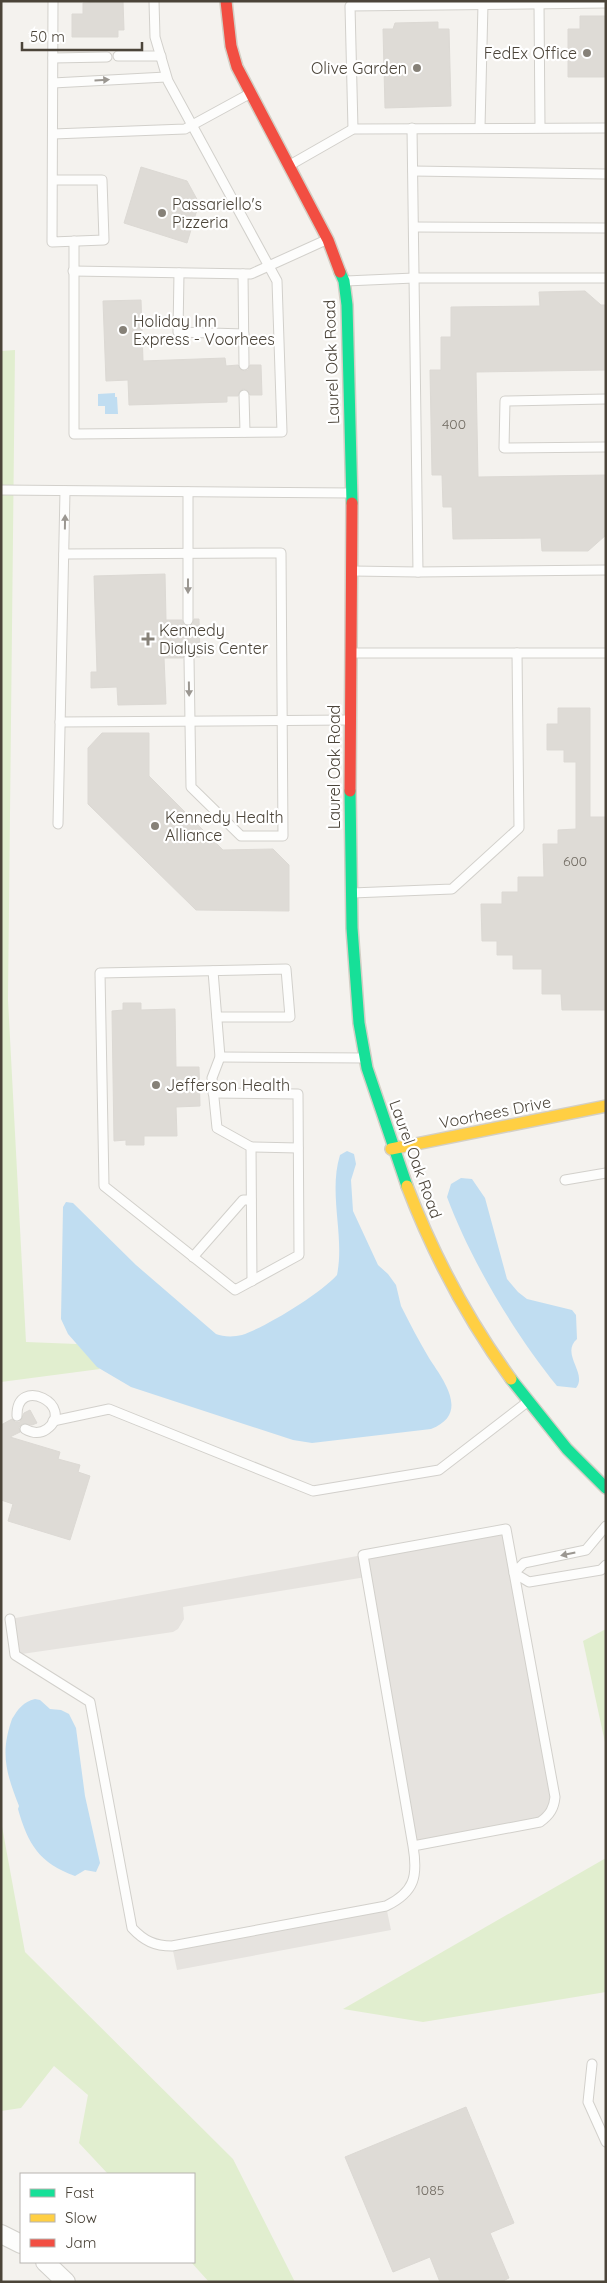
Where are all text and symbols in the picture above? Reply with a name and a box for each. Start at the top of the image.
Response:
scale bar [22,20,142,52]
text: 50 m [30,27,65,46]
place label: FedEx Office [484,43,577,63]
marker: FedEx Office [581,47,593,59]
place label: Olive Garden [311,58,407,78]
marker: Olive Garden [411,62,423,74]
one-way arrow [94,76,110,84]
place label: Passariello's Pizzeria [172,194,262,232]
marker: Passariello's Pizzeria [156,207,168,219]
street label: Laurel Oak Road [319,299,343,425]
place label: Holiday Inn Express - Voorhees [133,311,275,349]
marker: Holiday Inn Express - Voorhees [117,324,129,336]
house number: 400 [442,415,466,433]
one-way arrow [61,514,69,530]
one-way arrow [184,579,192,595]
place label: Kennedy Dialysis Center [159,620,268,658]
marker: Kennedy Dialysis Center [141,632,155,646]
one-way arrow [186,682,194,698]
street label: Laurel Oak Road [324,705,344,829]
place label: Kennedy Health Alliance [165,807,284,845]
marker: Kennedy Health Alliance [149,820,161,832]
house number: 600 [563,852,587,870]
place label: Jefferson Health [166,1075,290,1095]
marker: Jefferson Health [150,1079,162,1091]
street label: Voorhees Drive [437,1091,553,1133]
street label: Laurel Oak Road [385,1097,447,1221]
one-way arrow [561,1550,576,1558]
legend [20,2173,195,2263]
house number: 1085 [416,2181,444,2199]
text: Fast [65,2183,94,2202]
text: Slow [65,2208,97,2227]
text: Jam [65,2233,96,2252]

